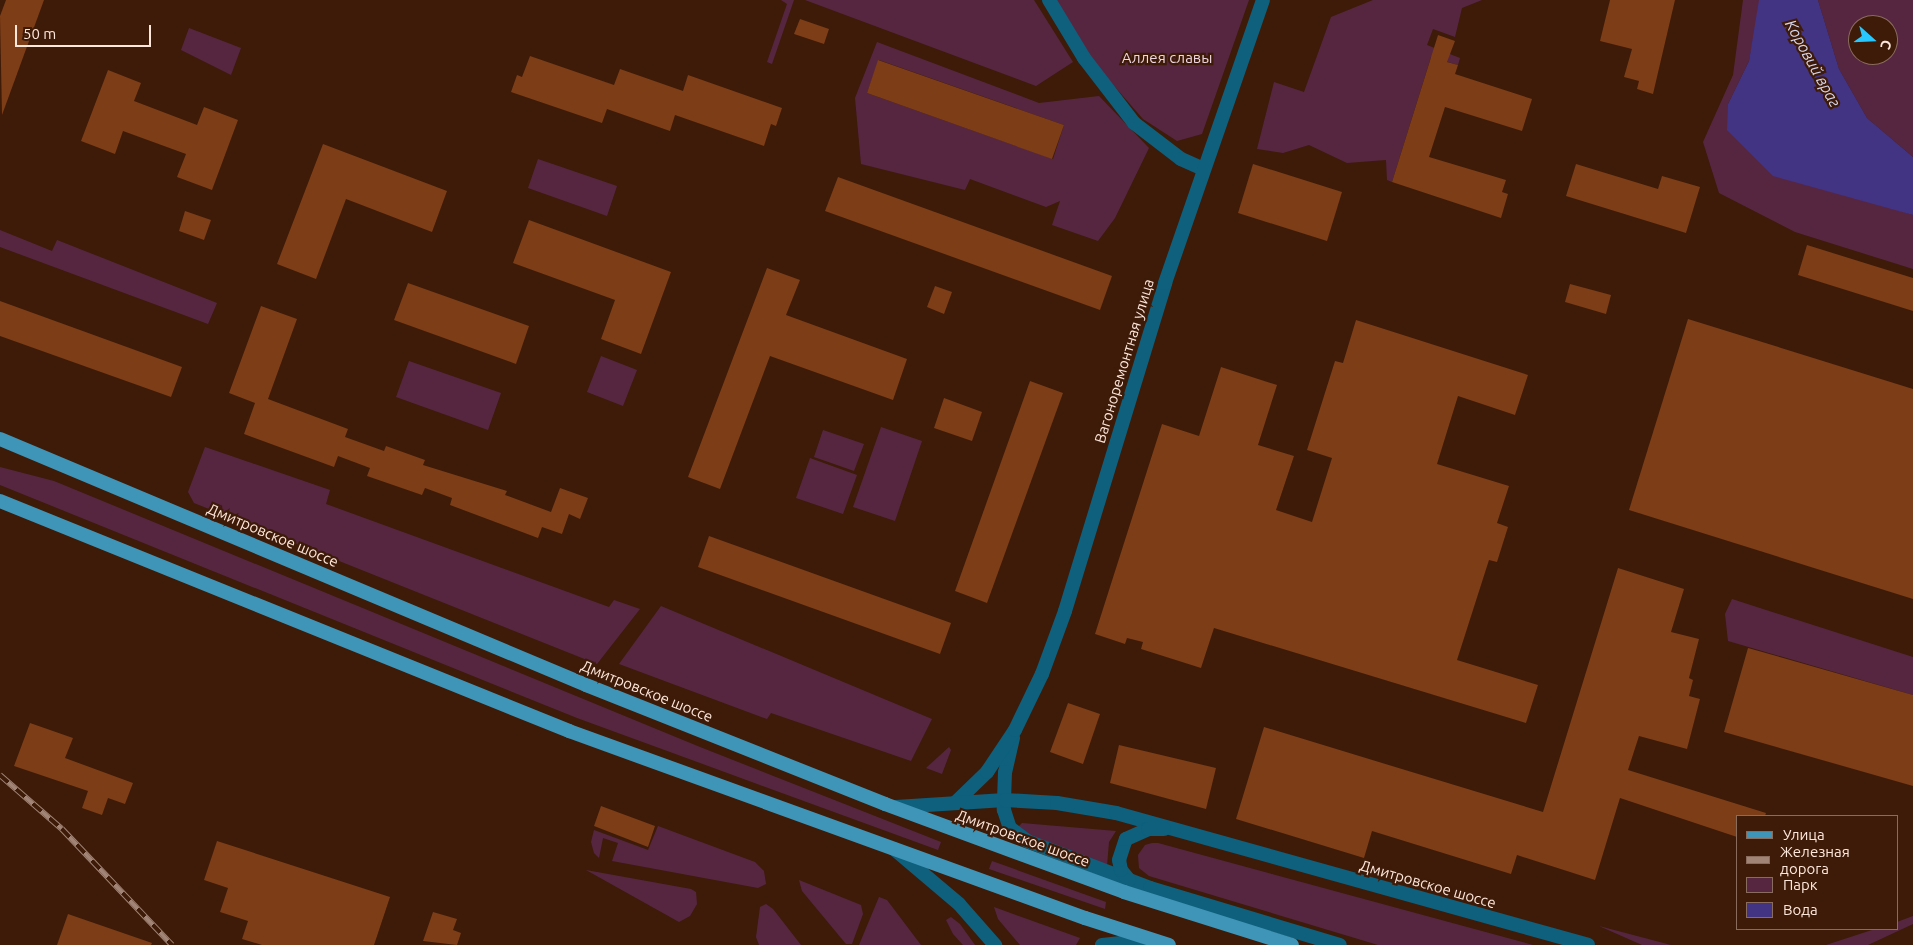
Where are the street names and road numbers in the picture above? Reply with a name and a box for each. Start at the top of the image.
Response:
street label: Вагоноремонтная улица [1090,277,1158,445]
street label: Дмитровское шоссе [205,499,341,571]
street label: Дмитровское шоссе [578,656,716,726]
street label: Дмитровское шоссе [954,805,1092,871]
street label: Дмитровское шоссе [1358,856,1498,912]

